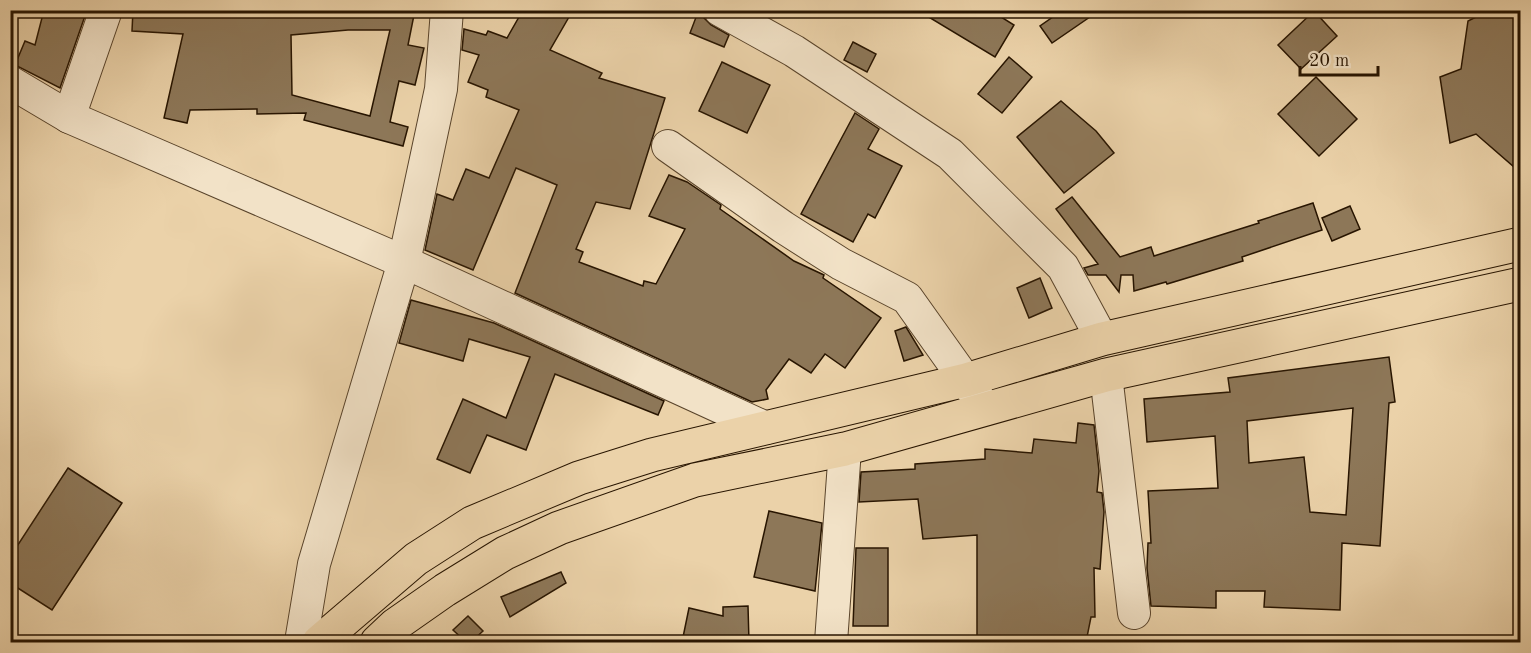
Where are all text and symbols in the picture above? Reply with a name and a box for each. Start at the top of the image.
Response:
scale bar [1300,39,1378,77]
text: 20 m [1309,52,1349,70]

